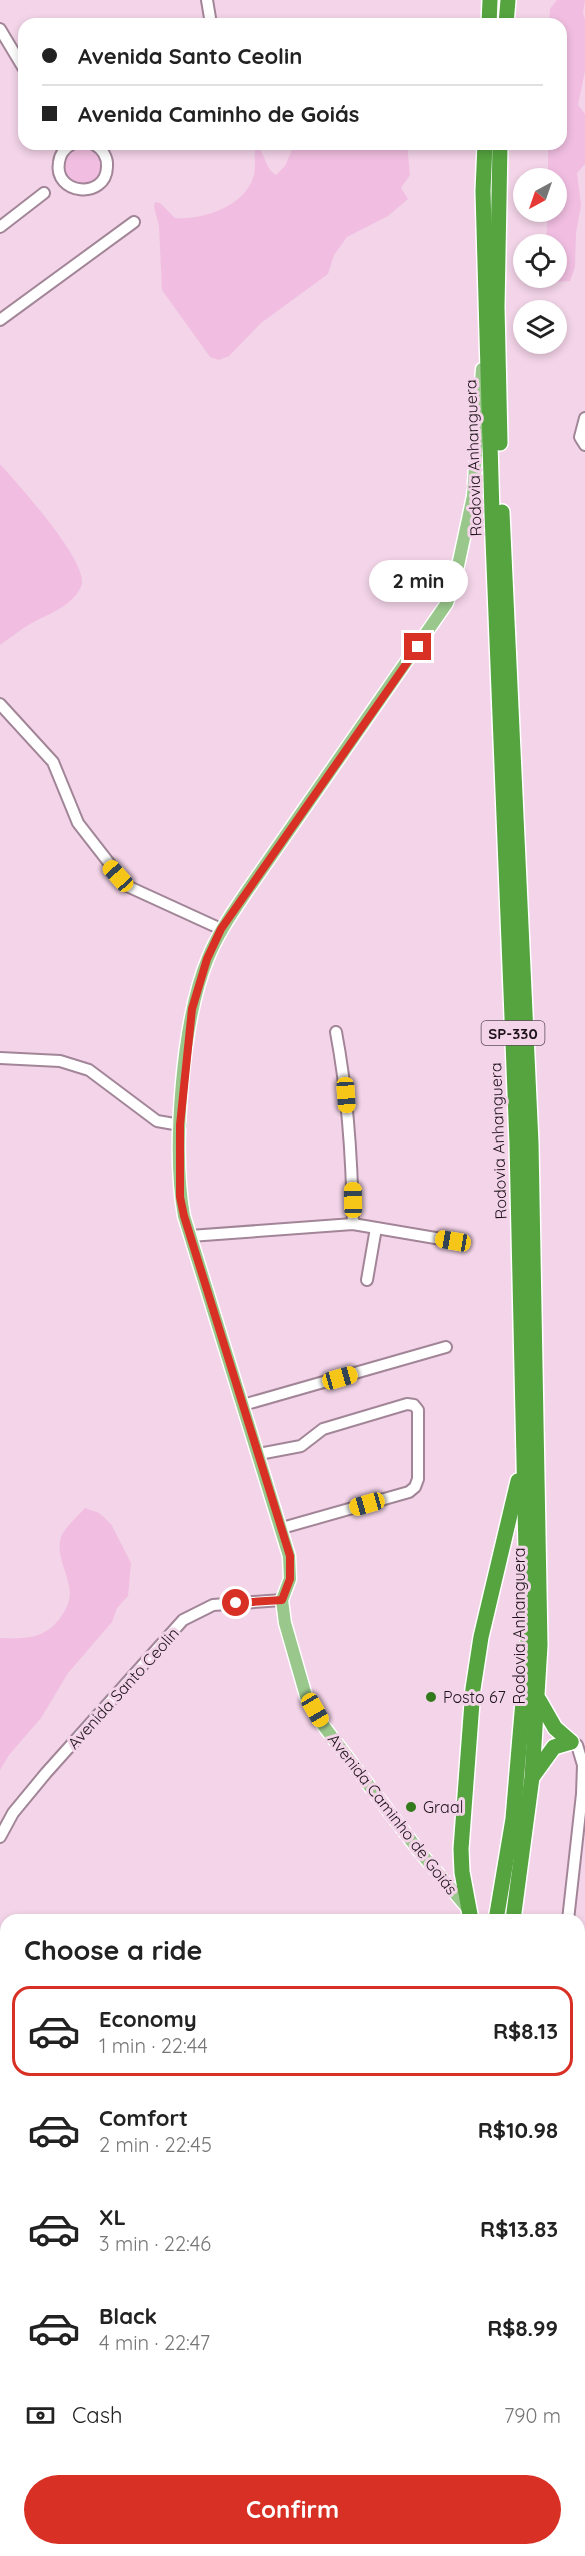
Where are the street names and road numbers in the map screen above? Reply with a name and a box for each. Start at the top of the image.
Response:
street label: Rodovia Anhanguera [460,379,486,537]
road number: SP-330 [482,1021,544,1045]
street label: Rodovia Anhanguera [485,1062,511,1220]
street label: Rodovia Anhanguera [509,1548,529,1704]
street label: Avenida Santo Ceolin [63,1623,183,1753]
street label: Avenida Caminho de Goiás [324,1730,462,1898]

